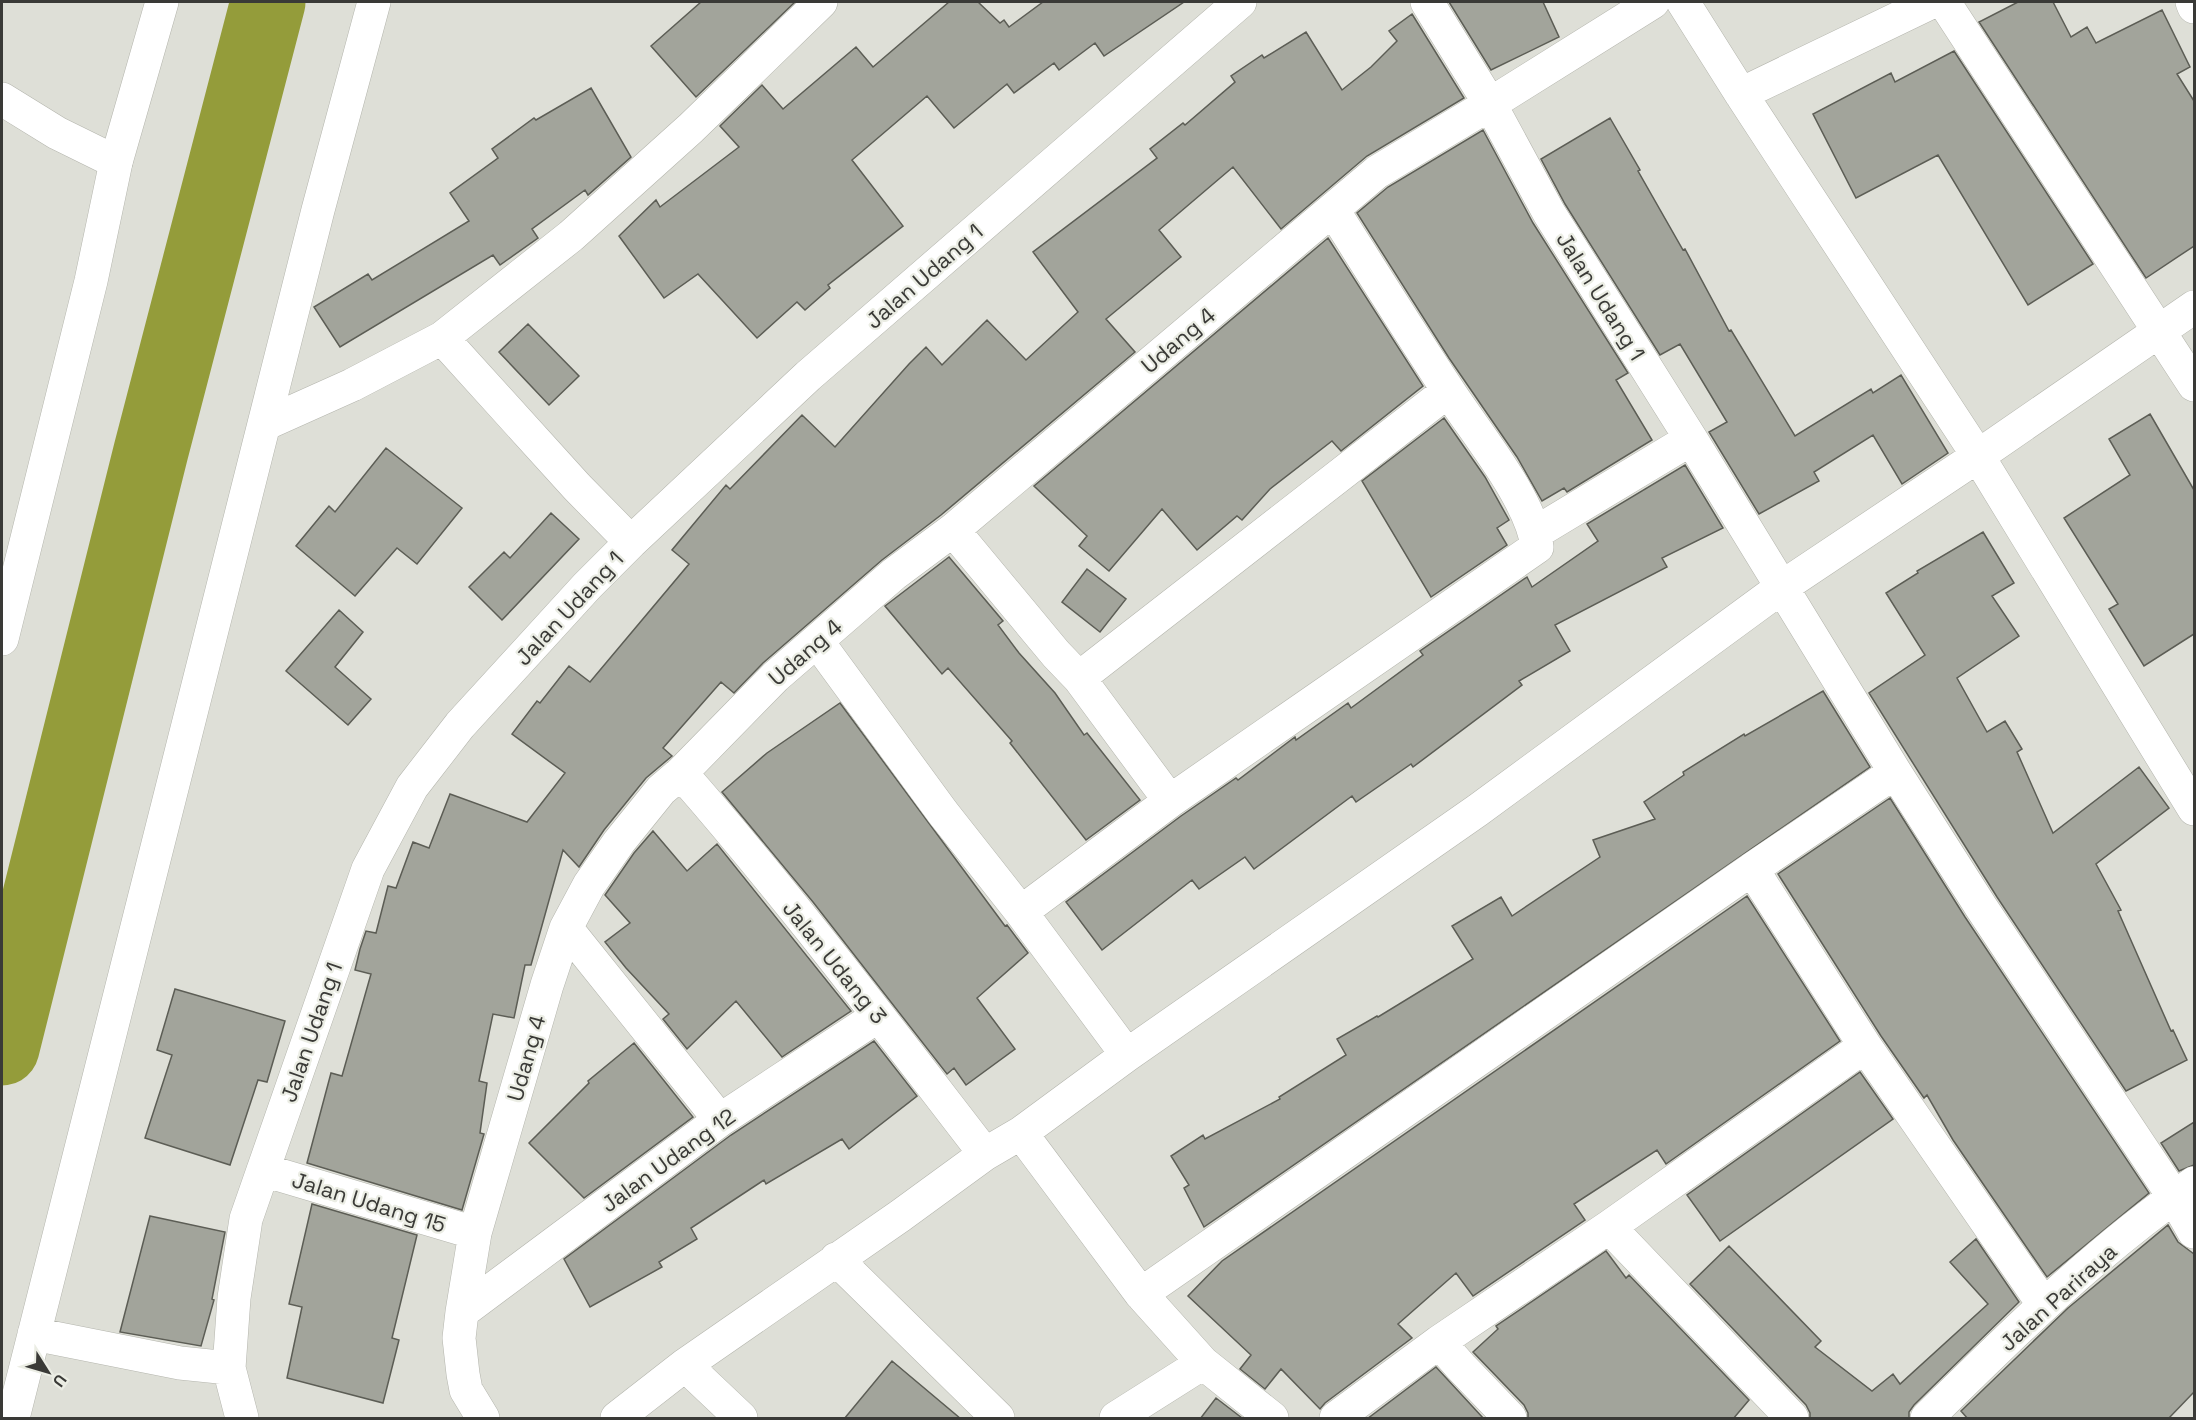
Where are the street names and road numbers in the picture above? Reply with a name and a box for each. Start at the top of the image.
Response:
street label: Jalan Udang 1 [860,217,988,335]
street label: Jalan Udang 1 [1550,227,1652,365]
street label: Udang 4 [1135,301,1221,379]
street label: Jalan Udang 1 [509,545,629,671]
street label: Udang 4 [762,612,848,692]
street label: Jalan Udang 3 [777,895,893,1029]
street label: Jalan Udang 1 [274,958,348,1106]
street label: Udang 4 [500,1011,552,1104]
street label: Jalan Udang 12 [595,1102,741,1218]
street label: Jalan Udang 15 [289,1165,449,1239]
street label: Jalan Pariraya [1994,1237,2123,1357]

